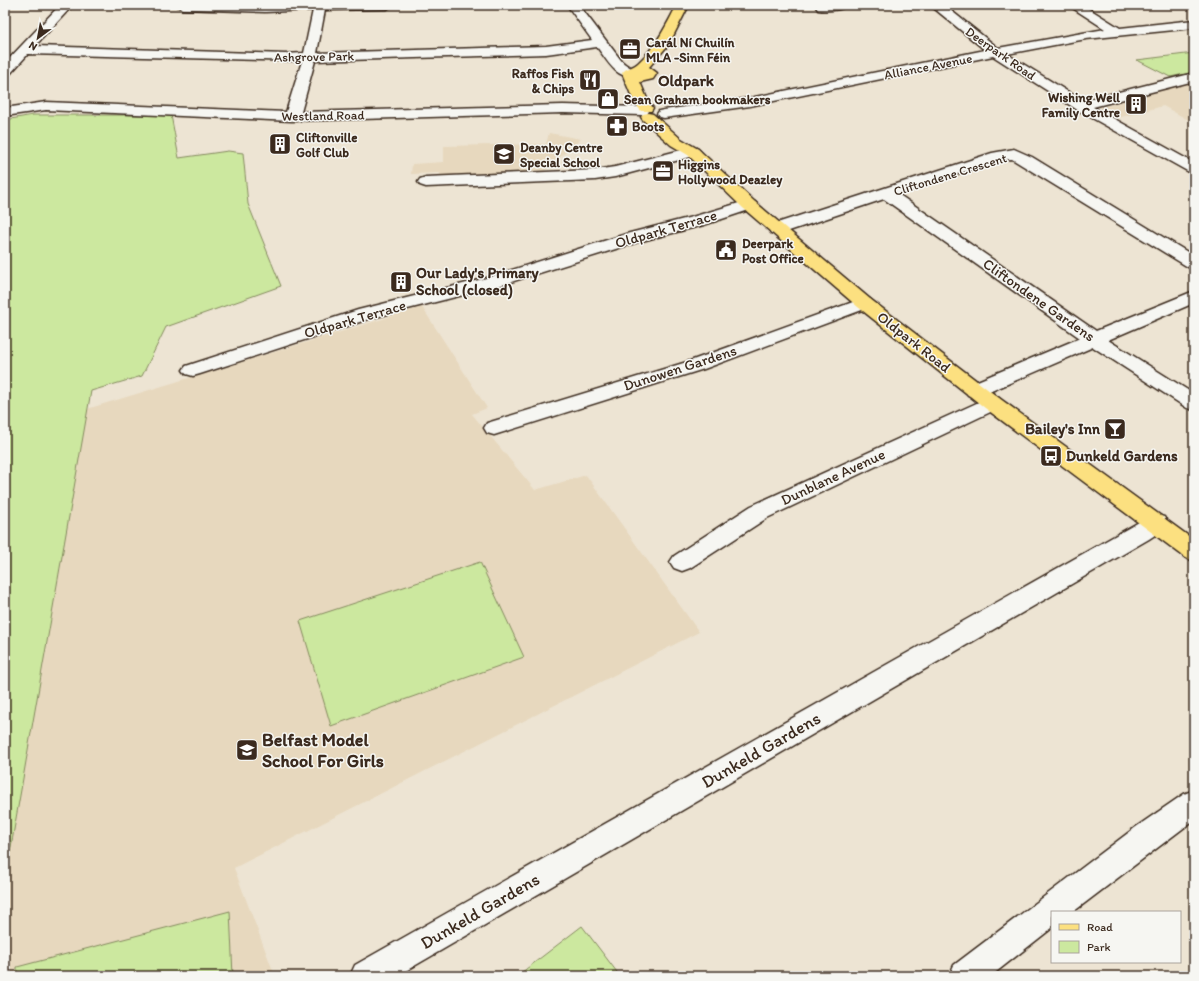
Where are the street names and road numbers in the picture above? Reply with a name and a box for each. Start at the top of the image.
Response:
street label: Deerpark Road [963,24,1039,83]
street label: Ashgrove Park [274,48,355,65]
street label: Alliance Avenue [883,51,973,82]
street label: Westland Road [281,107,365,124]
street label: Cliftondene Crescent [892,150,1009,199]
street label: Oldpark Terrace [613,206,719,252]
street label: Cliftondene Gardens [979,255,1099,346]
street label: Oldpark Terrace [302,296,408,342]
street label: Oldpark Road [874,308,954,376]
street label: Dunowen Gardens [621,341,739,395]
street label: Dunblane Avenue [778,445,888,509]
street label: Dunkeld Gardens [697,707,825,793]
street label: Dunkeld Gardens [416,868,544,954]

